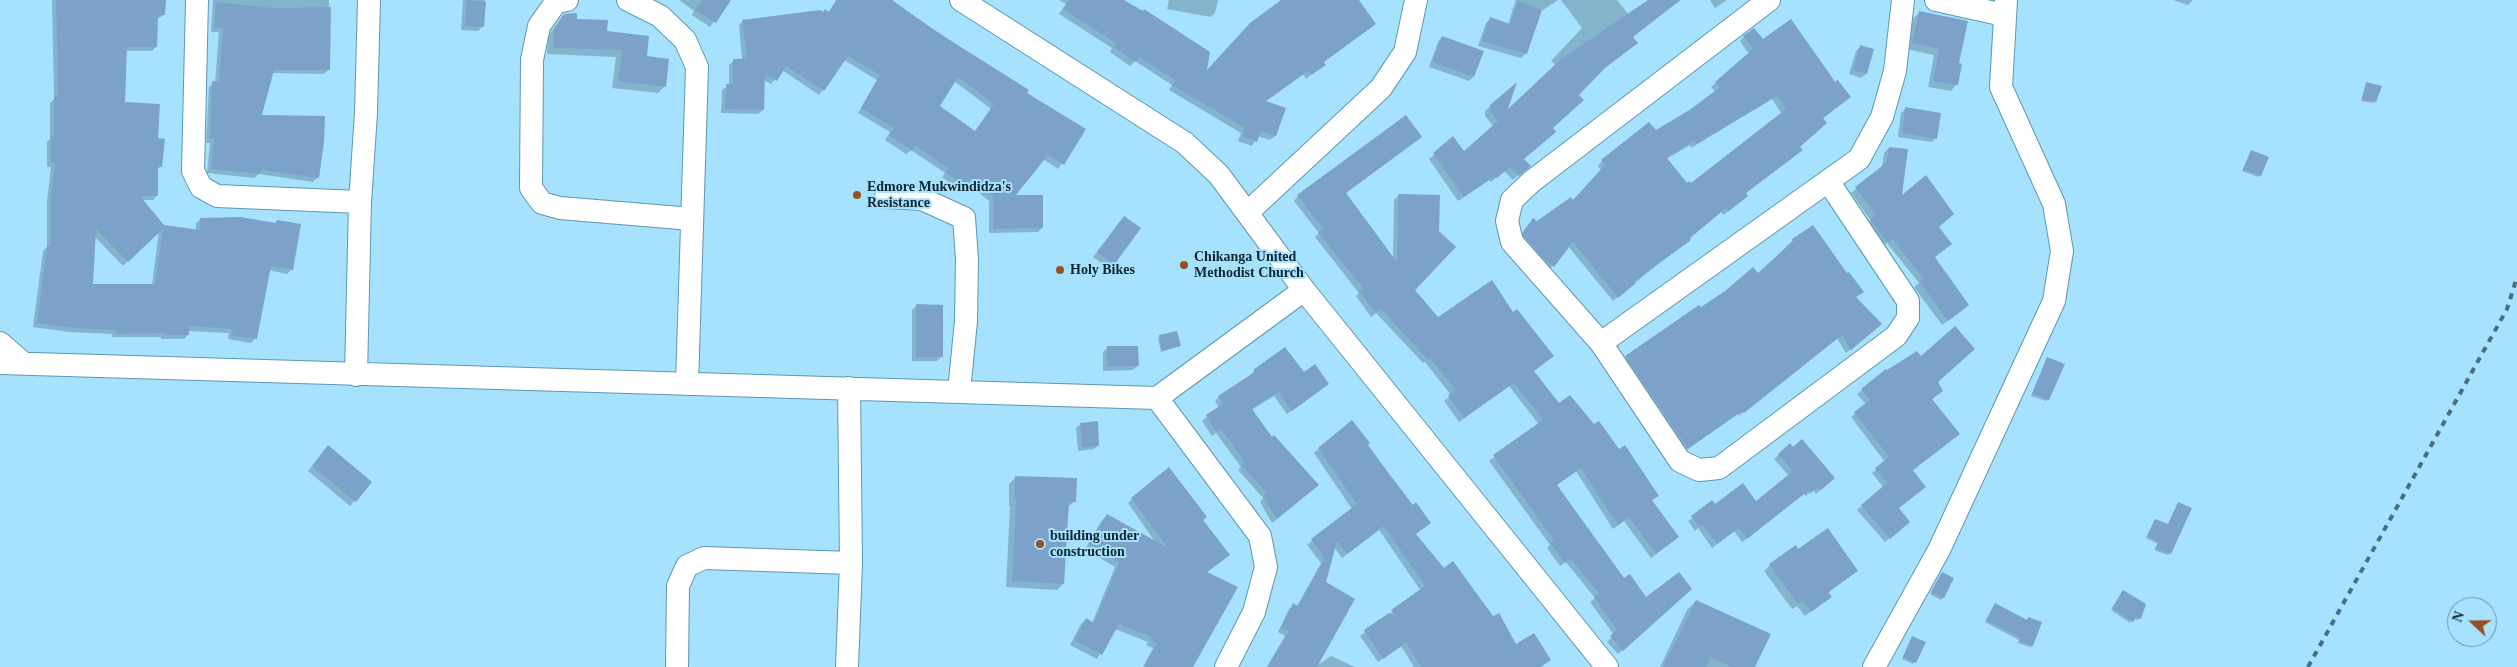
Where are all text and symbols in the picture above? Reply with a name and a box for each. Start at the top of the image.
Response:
place label: Edmore Mukwindidza's Resistance [867,179,1011,212]
marker: Edmore Mukwindidza's Resistance [851,189,863,201]
place label: Chikanga United Methodist Church [1194,249,1304,282]
marker: Chikanga United Methodist Church [1178,259,1190,271]
place label: Holy Bikes [1070,262,1135,278]
marker: Holy Bikes [1054,264,1066,276]
place label: building under construction [1050,528,1139,560]
marker: building under construction [1034,538,1046,550]
north arrow [2447,597,2497,647]
text: N [2450,609,2467,624]

